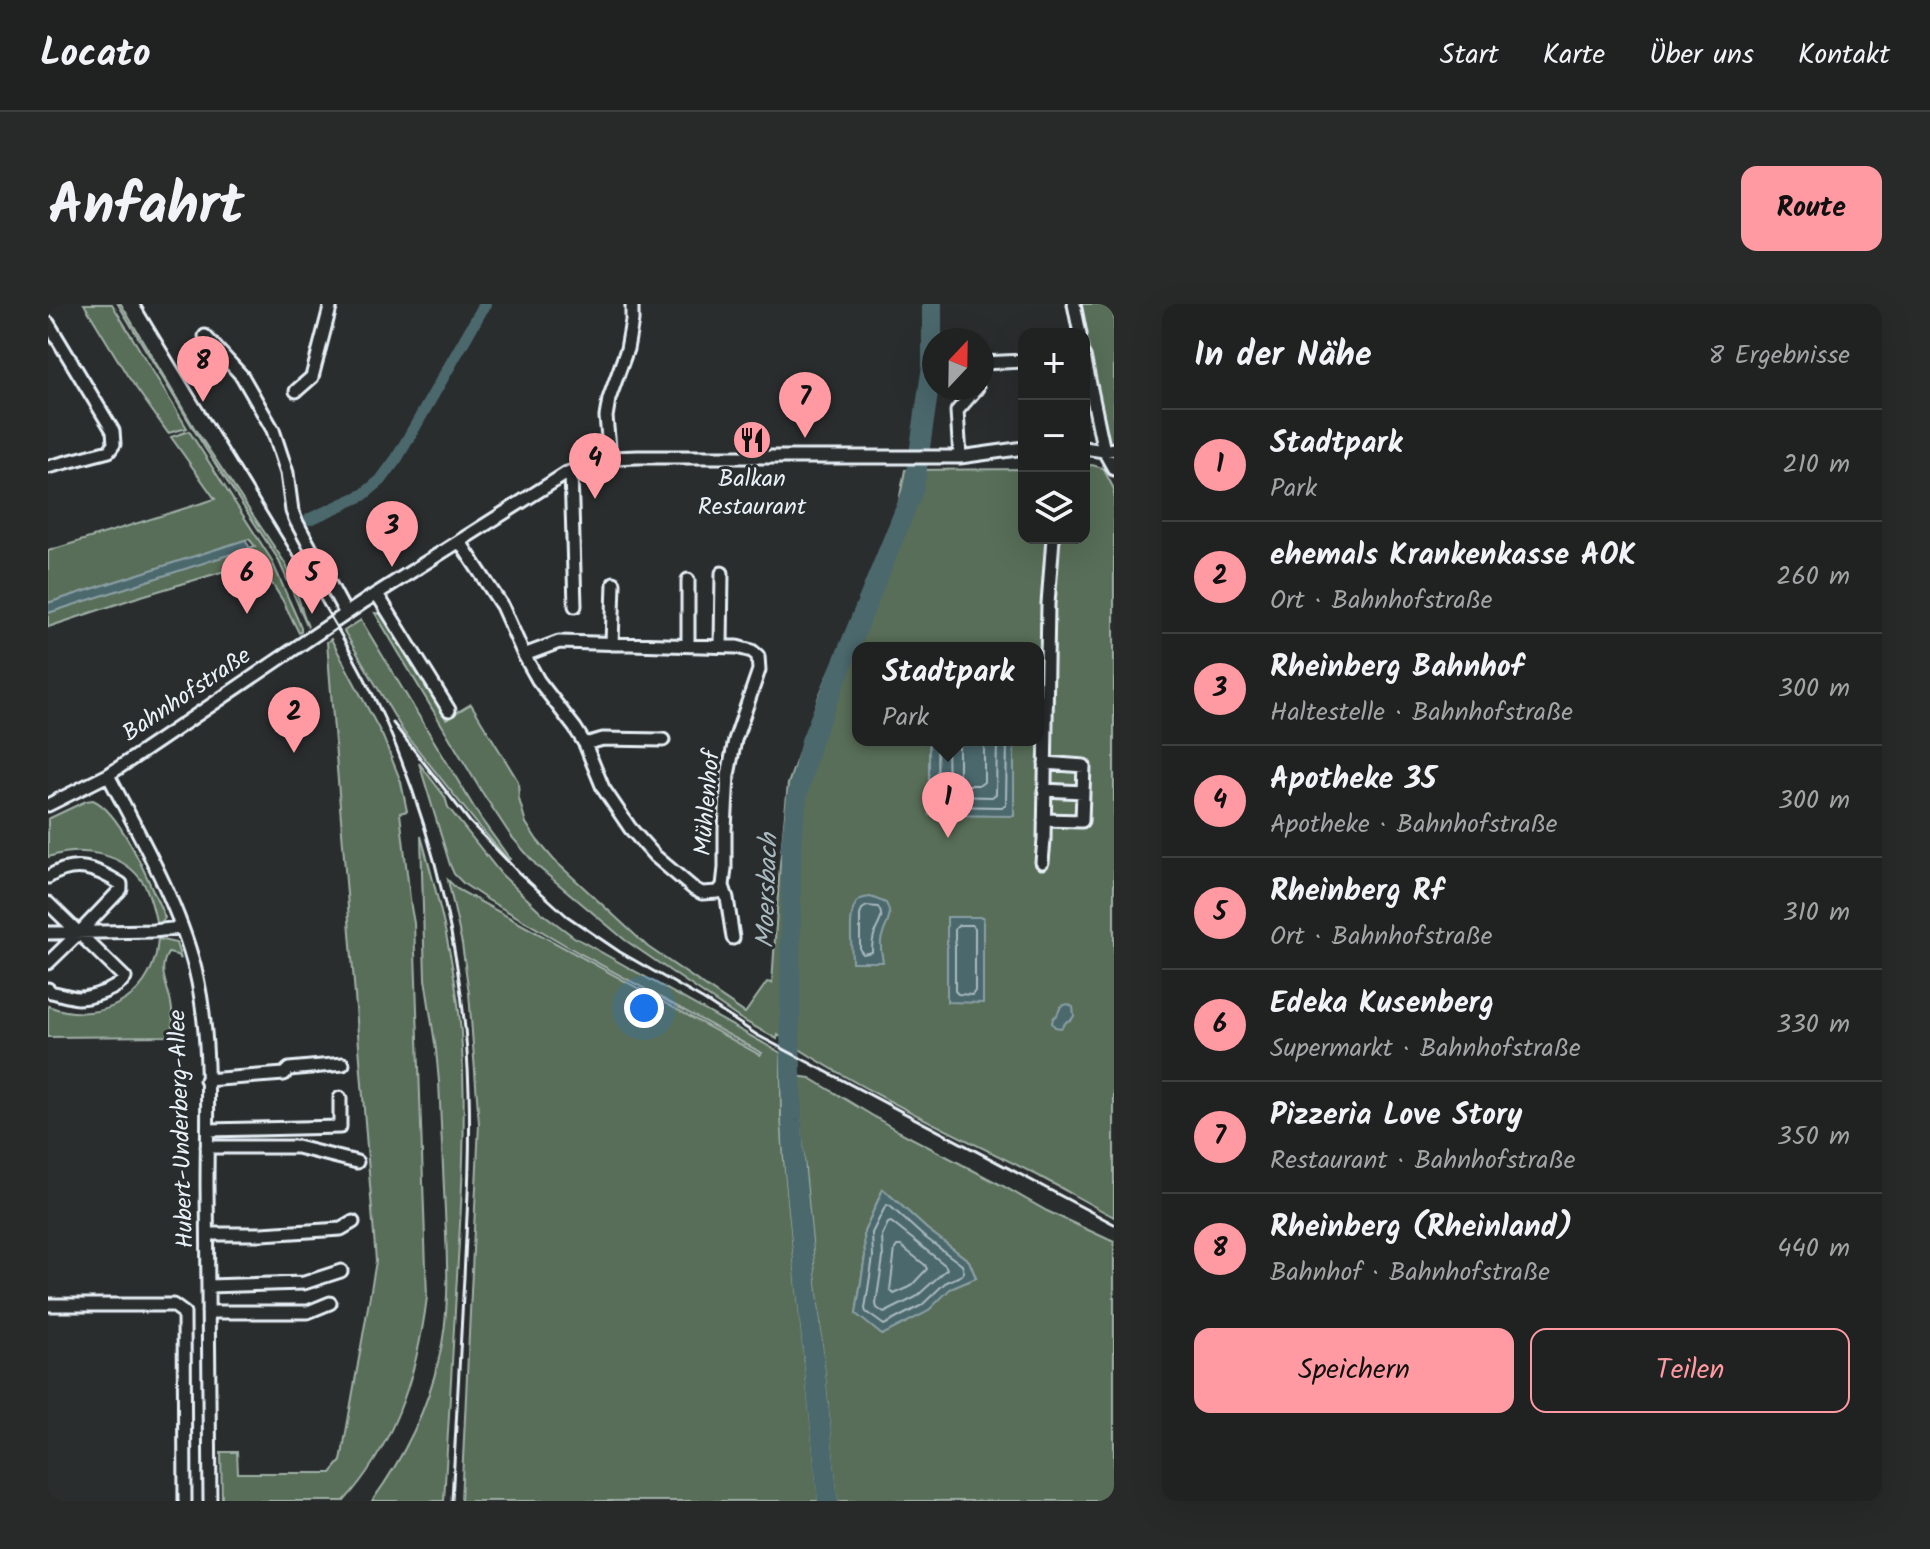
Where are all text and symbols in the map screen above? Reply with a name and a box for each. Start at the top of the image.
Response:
text: Locato [40,25,151,85]
text: Start [1440,33,1499,78]
text: Karte [1543,33,1605,78]
text: Über uns [1649,33,1754,78]
text: Kontakt [1798,33,1890,78]
text: Anfahrt [48,163,244,253]
button: Route [1741,166,1882,251]
north arrow [922,328,994,400]
map controls [1018,328,1090,544]
button: + [1018,328,1090,400]
text: In der Nähe [1194,329,1372,383]
text: 8 Ergebnisse [1709,335,1850,377]
pin: 8 [177,336,229,402]
pin: 7 [779,372,831,438]
button: − [1018,400,1090,472]
restaurant icon: Balkan Restaurant [731,419,773,461]
text: Stadtpark [1270,420,1402,468]
pin: 4 [569,433,621,499]
text: 1 [1216,444,1224,486]
text: 210 m [1783,444,1850,486]
place label: Balkan Restaurant [698,460,807,527]
text: Park [1270,468,1317,510]
button: layers [1018,472,1090,544]
pin: 3 [366,501,418,567]
text: ehemals Krankenkasse AOK [1270,532,1636,580]
pin: 6 [221,548,273,614]
pin: 5 [286,548,338,614]
text: 2 [1212,556,1228,598]
text: 260 m [1776,556,1850,598]
text: Ort · Bahnhofstraße [1270,580,1493,622]
street label: Bahnhofstraße [115,637,260,753]
popup [852,642,1044,746]
text: Rheinberg Bahnhof [1270,644,1524,692]
text: Stadtpark [882,649,1014,697]
text: 3 [1213,668,1227,710]
text: 300 m [1778,668,1850,710]
pin: 2 [268,687,320,753]
text: Haltestelle · Bahnhofstraße [1270,692,1573,734]
text: Park [882,697,929,739]
street label: Mühlenhof [684,746,732,857]
text: Apotheke 35 [1270,756,1436,804]
pin: 1 [922,772,974,838]
text: 4 [1213,780,1227,822]
text: 300 m [1778,780,1850,822]
text: Apotheke · Bahnhofstraße [1270,804,1558,846]
water label: Moersbach [745,831,791,949]
text: Rheinberg Rf [1270,868,1444,916]
text: 5 [1213,892,1227,934]
text: 310 m [1783,892,1850,934]
text: Ort · Bahnhofstraße [1270,916,1493,958]
text: Edeka Kusenberg [1270,980,1494,1028]
your location [624,988,664,1028]
text: 6 [1213,1004,1227,1046]
text: 330 m [1776,1004,1850,1046]
street label: Hubert-Underberg-Allee [158,1009,206,1249]
text: Supermarkt · Bahnhofstraße [1270,1028,1581,1070]
text: Pizzeria Love Story [1270,1092,1522,1140]
text: 7 [1214,1116,1226,1158]
text: 350 m [1777,1116,1850,1158]
text: Restaurant · Bahnhofstraße [1270,1140,1575,1182]
text: Rheinberg (Rheinland) [1270,1204,1573,1252]
text: 8 [1212,1228,1228,1270]
text: 440 m [1777,1228,1850,1270]
text: Bahnhof · Bahnhofstraße [1270,1252,1550,1294]
button: Speichern [1194,1328,1514,1413]
button: Teilen [1530,1328,1850,1413]

